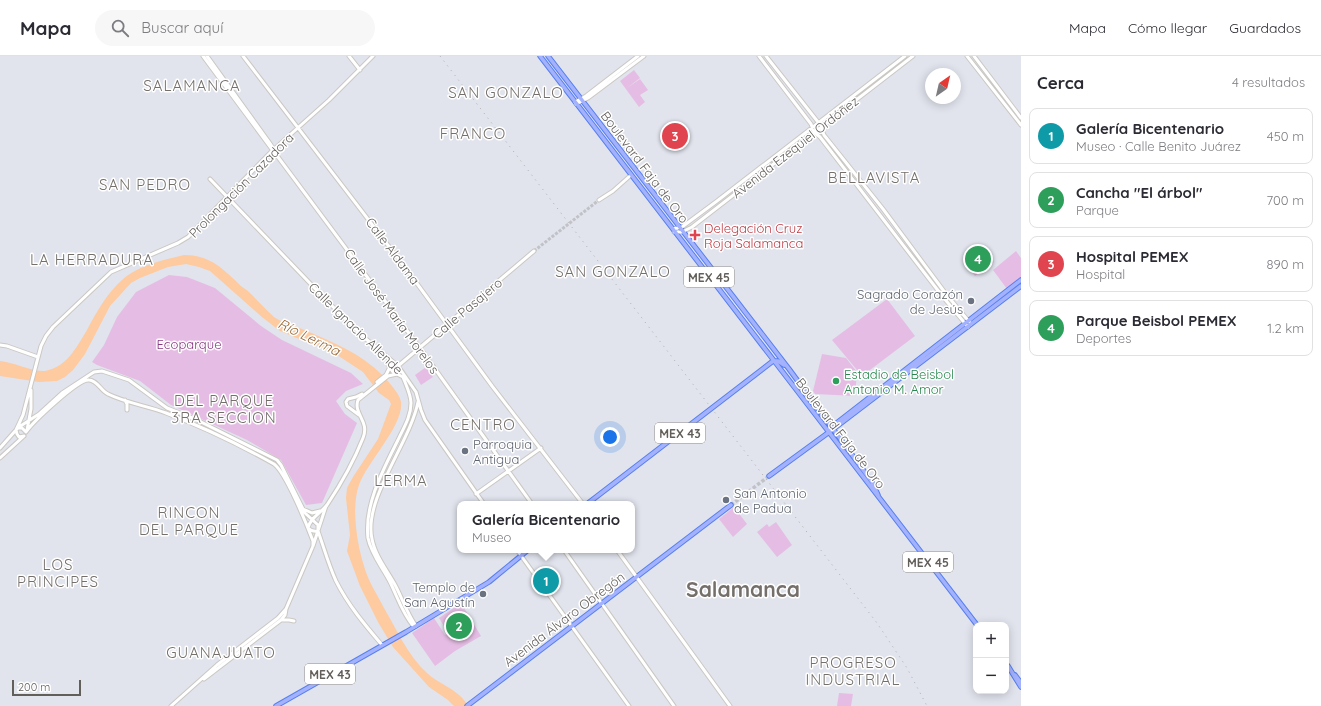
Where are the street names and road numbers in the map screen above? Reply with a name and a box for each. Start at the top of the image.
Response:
street label: Avenida Ezequiel Ordóñez [729,93,861,201]
street label: Boulevard Faja de Oro [598,108,692,226]
street label: Prolongación Cazadora [185,129,297,241]
street label: Calle Aldama [363,214,423,288]
street label: Calle José María Morelos [341,245,443,377]
road number: MEX 45 [684,267,734,287]
street label: Calle Pasajero [429,274,505,342]
street label: Calle Ignacio Allende [305,279,407,377]
street label: Boulevard Faja de Oro [793,375,889,492]
road number: MEX 43 [655,423,705,443]
road number: MEX 45 [903,552,953,572]
street label: Avenida Álvaro Obregón [500,568,628,670]
road number: MEX 43 [305,664,355,684]

